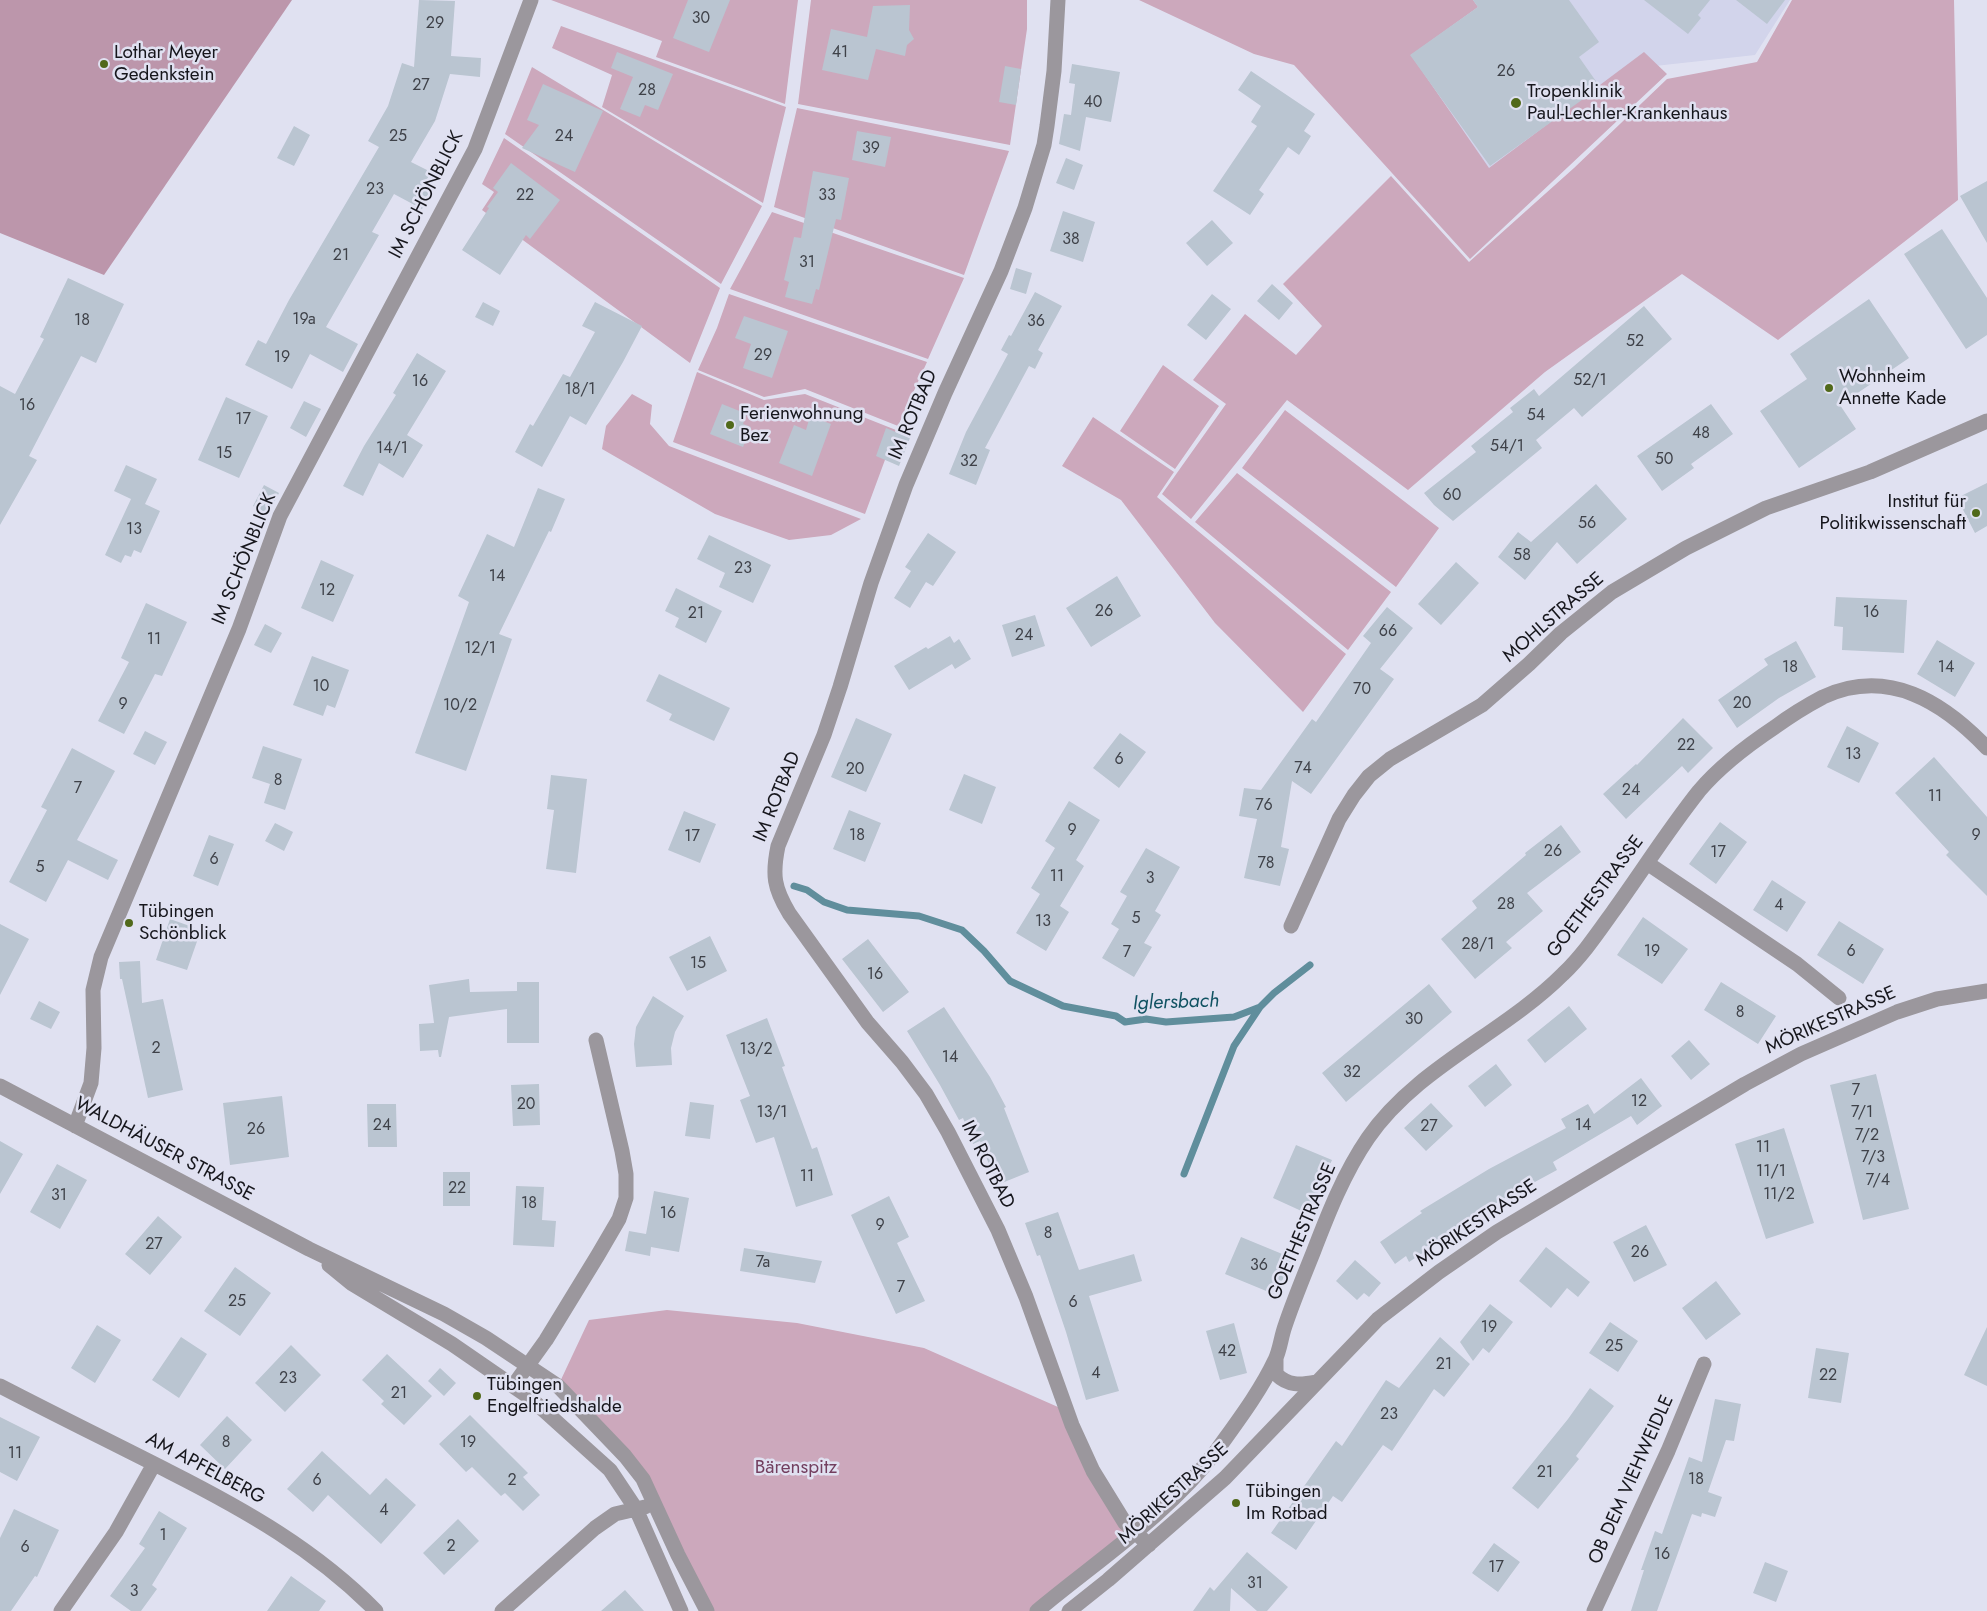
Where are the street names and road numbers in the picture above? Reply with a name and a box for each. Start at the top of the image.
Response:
street label: IM SCHÖNBLICK [385,127,469,263]
street label: IM ROTBAD [885,367,943,463]
street label: IM SCHÖNBLICK [208,490,282,628]
street label: MOHLSTRASSE [1499,568,1609,668]
street label: IM ROTBAD [750,748,806,846]
street label: GOETHESTRASSE [1543,832,1649,962]
street label: MÖRIKESTRASSE [1762,982,1900,1060]
street label: WALDHÄUSER STRASSE [70,1093,258,1207]
street label: IM ROTBAD [955,1117,1019,1213]
street label: GOETHESTRASSE [1264,1160,1342,1304]
street label: MÖRIKESTRASSE [1412,1175,1542,1273]
street label: OB DEM VIEHWEIDLE [1584,1392,1680,1568]
street label: AM APFELBERG [142,1428,268,1510]
street label: MÖRIKESTRASSE [1114,1438,1234,1550]

